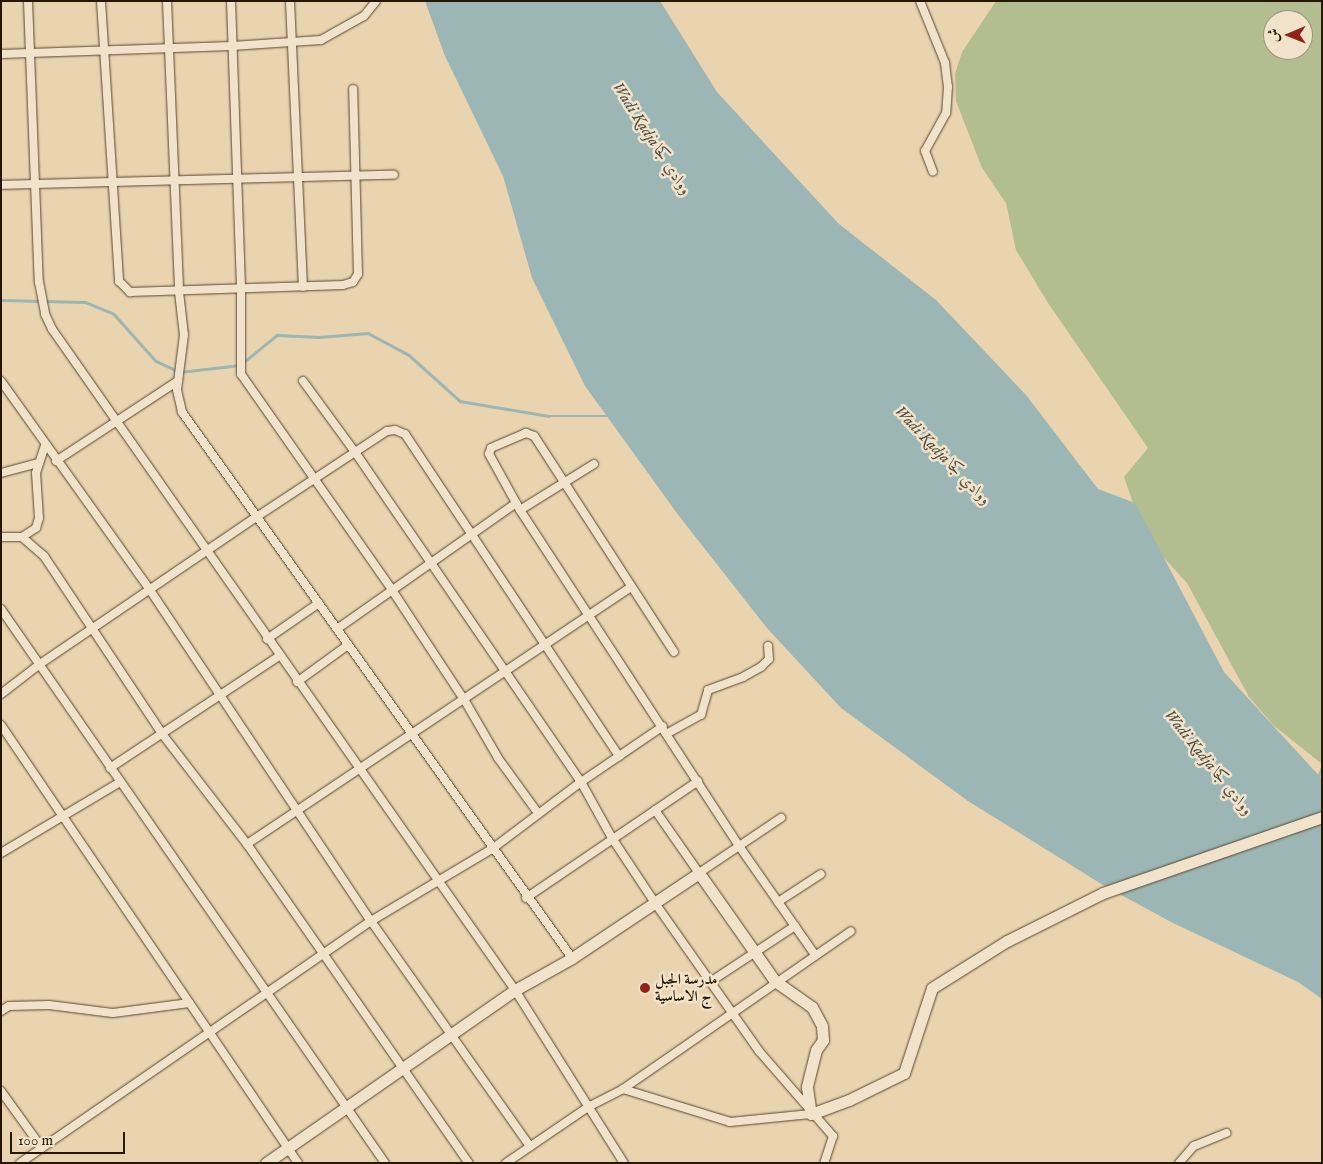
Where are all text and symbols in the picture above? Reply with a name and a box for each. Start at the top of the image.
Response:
north arrow [1263,10,1313,60]
text: ش [1265,28,1283,42]
water label: Wadi Kadja ووادي كجا [607,79,695,199]
water label: Wadi Kadja ووادي كجا [890,402,994,510]
water label: Wadi Kadja ووادي كجا [1159,706,1257,820]
place label: مدرسة الجبل ج الاساسية [655,970,717,1005]
marker: مدرسة الجبل ج الاساسية [639,982,651,994]
scale bar [12,1122,128,1154]
text: 100 m [18,1131,53,1150]

